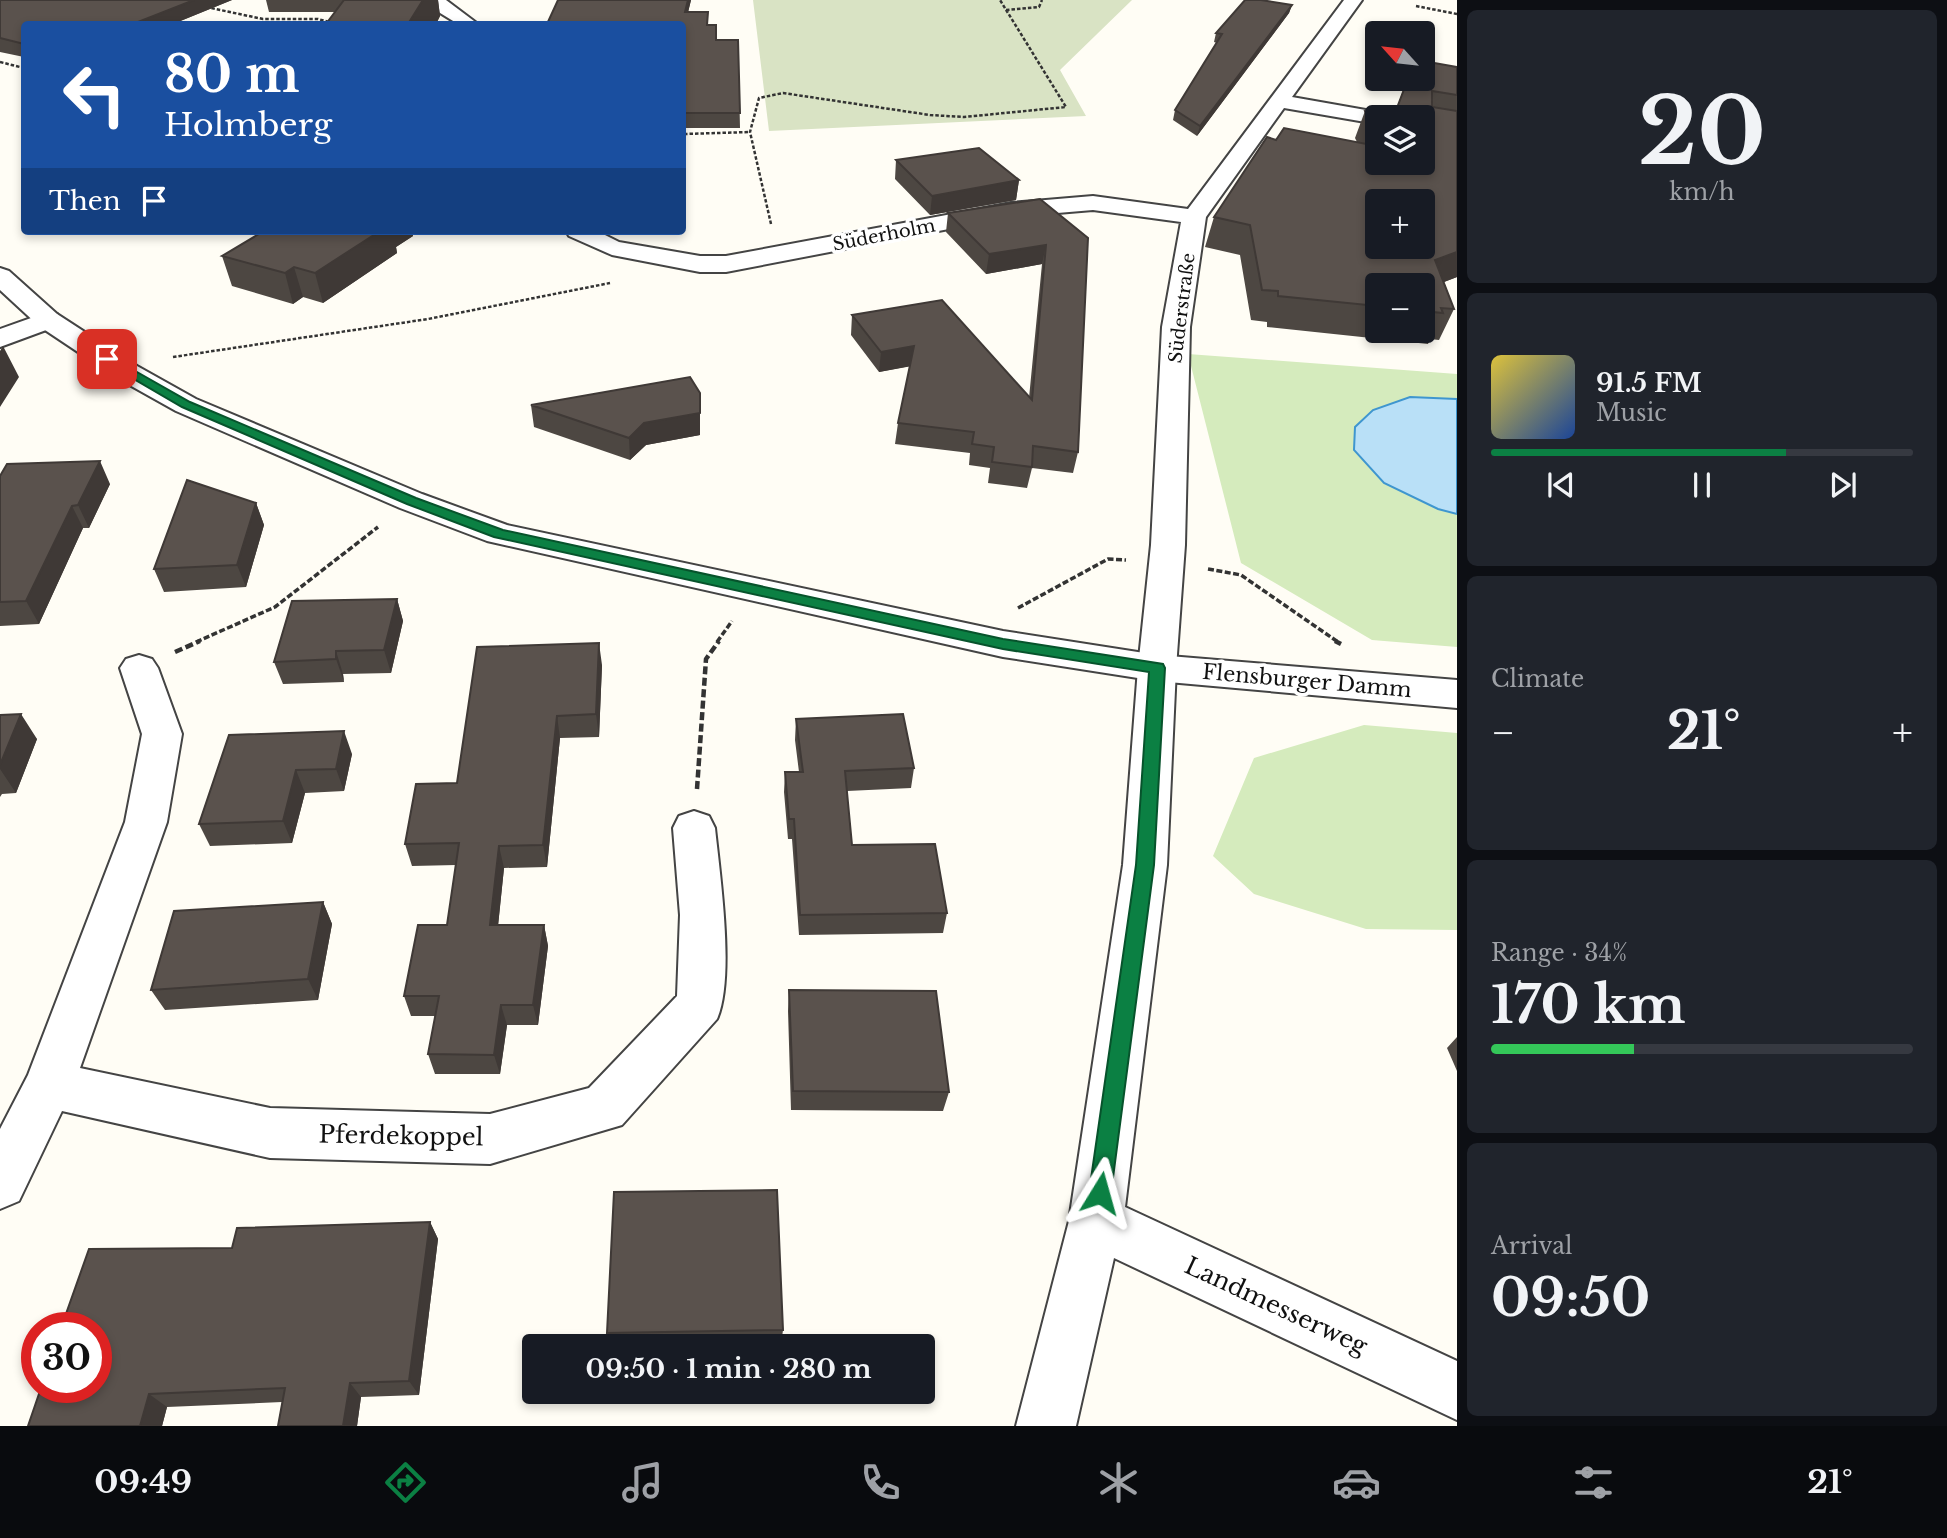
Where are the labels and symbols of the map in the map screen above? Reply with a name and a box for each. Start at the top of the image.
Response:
north arrow [1365,21,1435,91]
street label: Süderholm [831,214,937,256]
street label: Süderstraße [1164,252,1200,364]
pin [77,329,137,389]
street label: Flensburger Damm [1201,659,1413,703]
street label: Pferdekoppel [318,1120,484,1151]
position arrow [1063,1156,1137,1230]
street label: Landmesserweg [1180,1251,1373,1361]
speed limit sign: 30 [21,1312,112,1403]

